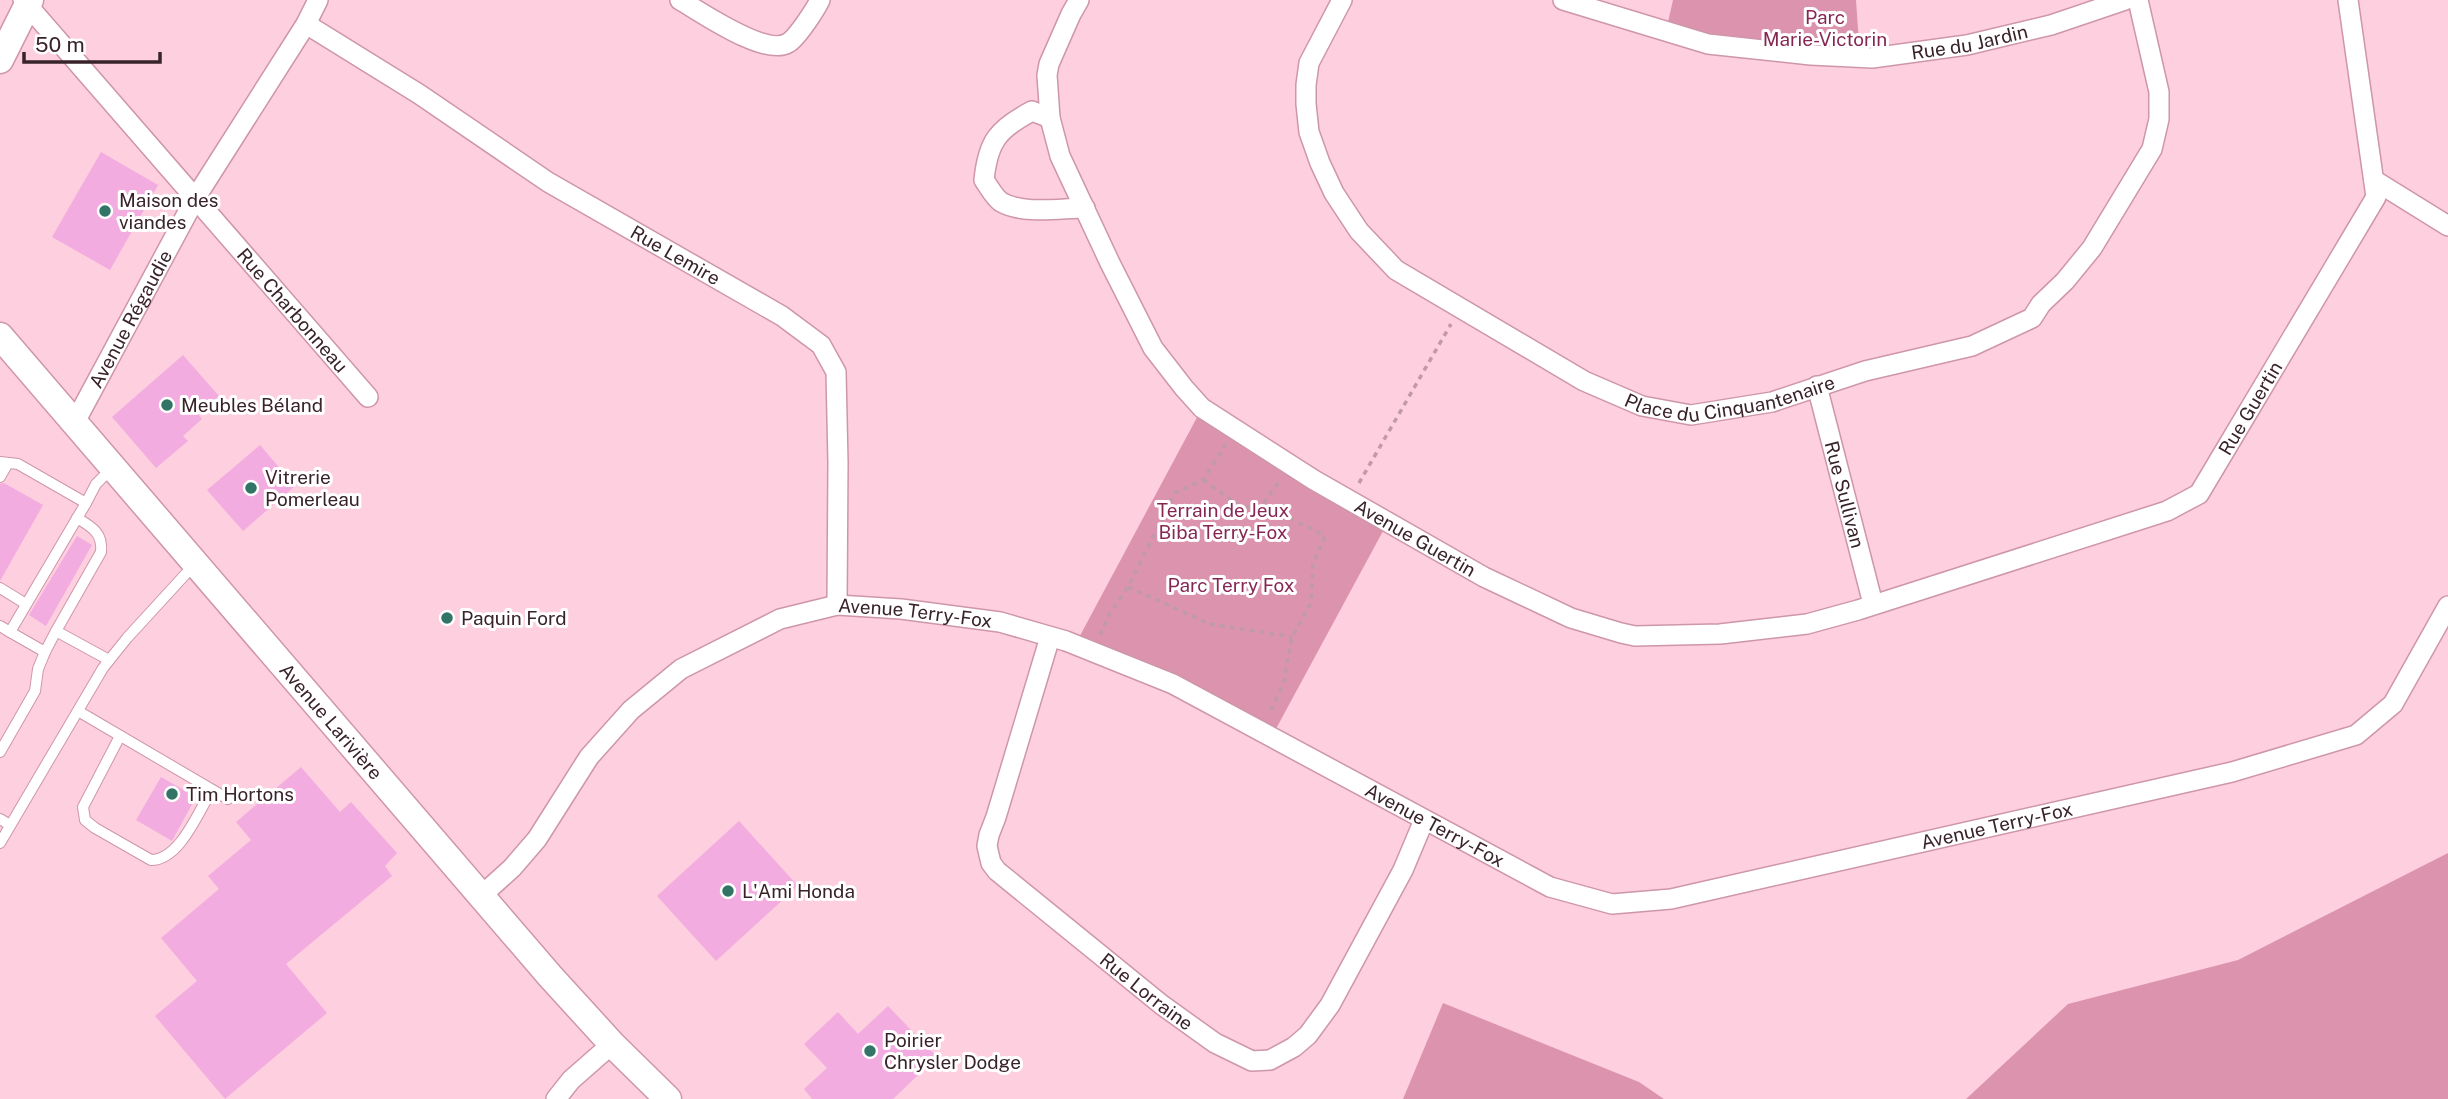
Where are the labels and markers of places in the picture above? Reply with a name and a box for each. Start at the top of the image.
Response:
place label: Maison des viandes [119,189,218,233]
marker: Maison des viandes [97,203,113,219]
place label: Meubles Béland [181,394,323,416]
marker: Meubles Béland [159,397,175,413]
place label: Vitrerie Pomerleau [265,466,360,510]
marker: Vitrerie Pomerleau [243,480,259,496]
place label: Paquin Ford [461,607,567,629]
marker: Paquin Ford [439,610,455,626]
place label: Tim Hortons [186,783,294,805]
marker: Tim Hortons [164,786,180,802]
place label: L'Ami Honda [742,880,855,902]
marker: L'Ami Honda [720,883,736,899]
place label: Poirier Chrysler Dodge [884,1029,1021,1073]
marker: Poirier Chrysler Dodge [862,1043,878,1059]

